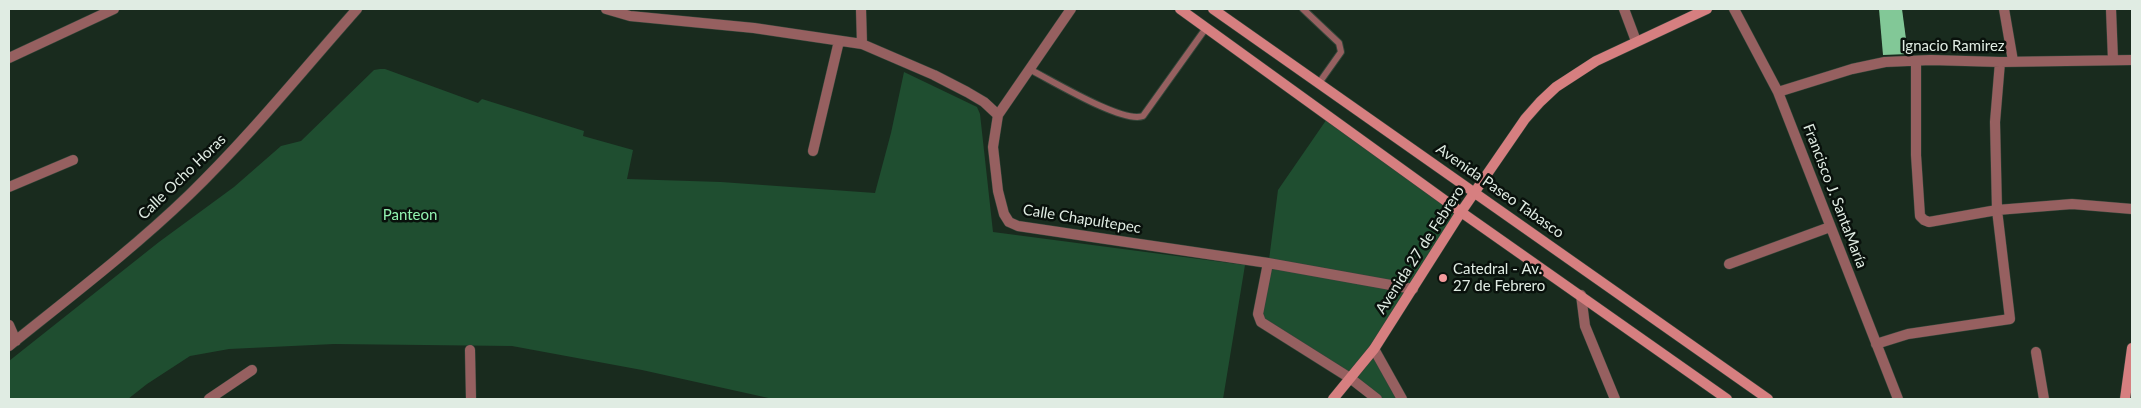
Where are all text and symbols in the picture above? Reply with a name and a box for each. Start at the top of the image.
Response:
street label: Ignacio Ramirez [1901,37,2005,55]
street label: Francisco J. SantaMaría [1799,121,1871,271]
street label: Calle Ocho Horas [134,131,230,223]
street label: Avenida Paseo Tabasco [1433,140,1567,242]
street label: Avenida 27 de Febrero [1372,183,1468,317]
street label: Calle Chapultepec [1022,201,1142,237]
park label: Panteon [383,206,437,224]
place label: Catedral - Av. 27 de Febrero [1453,260,1545,295]
marker: Catedral - Av. 27 de Febrero [1437,272,1449,284]

